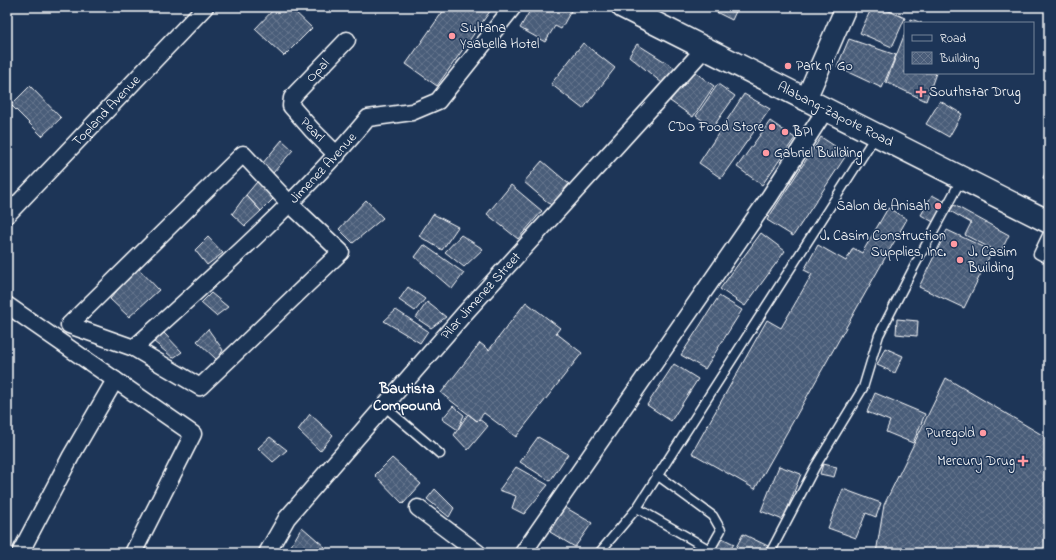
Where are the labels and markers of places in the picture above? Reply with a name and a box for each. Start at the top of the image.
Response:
place label: Sultana Ysabella Hotel [460,18,539,55]
marker: Sultana Ysabella Hotel [447,31,457,41]
place label: Park n' Go [796,56,853,77]
marker: Park n' Go [783,61,793,71]
place label: Southstar Drug [929,82,1021,104]
marker: Southstar Drug [916,87,926,97]
place label: CDO Food Store [668,117,765,138]
marker: CDO Food Store [767,122,777,132]
place label: BPI [792,122,813,143]
marker: BPI [780,127,790,137]
place label: Gabriel Building [774,143,863,165]
marker: Gabriel Building [761,148,771,158]
place label: Salon de Anisah [836,196,930,217]
marker: Salon de Anisah [933,201,943,211]
place label: J. Casim Construction Supplies, Inc. [820,226,946,263]
marker: J. Casim Construction Supplies, Inc. [949,239,959,249]
place label: J. Casim Building [967,242,1017,280]
marker: J. Casim Building [955,255,965,265]
place label: Puregold [926,423,975,445]
marker: Puregold [978,428,988,438]
place label: Mercury Drug [937,451,1015,473]
marker: Mercury Drug [1018,456,1028,466]

